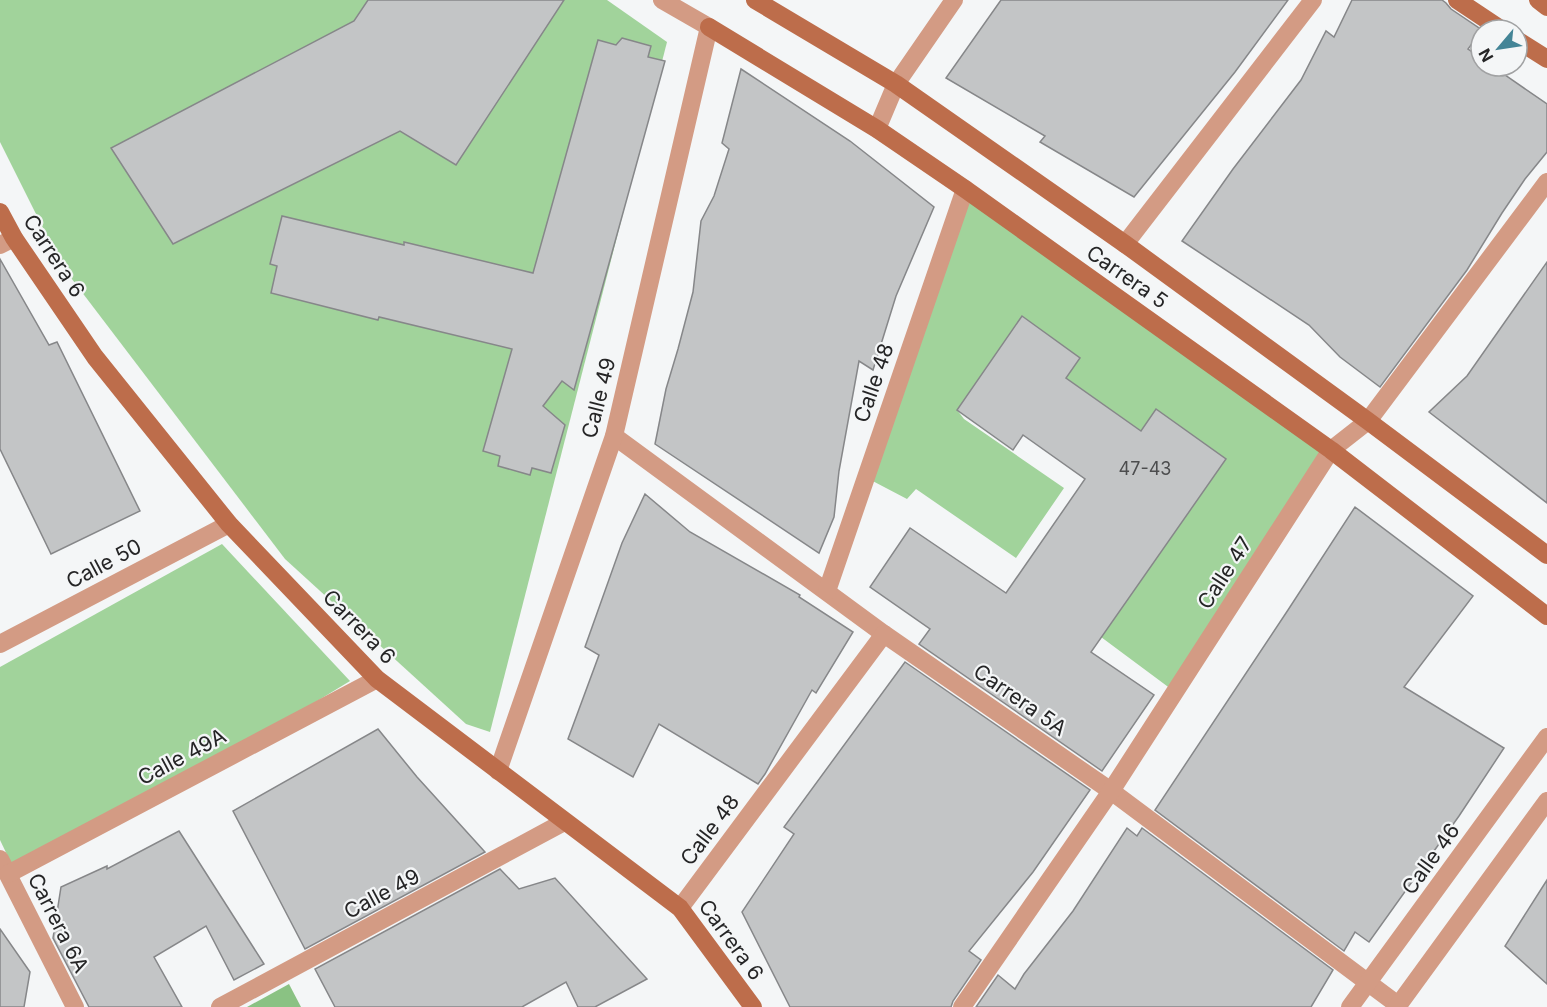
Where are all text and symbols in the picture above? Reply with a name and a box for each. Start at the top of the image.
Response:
north arrow [1469,18,1529,78]
text: N [1474,45,1498,65]
street label: Carrera 6 [18,210,90,302]
street label: Carrera 5 [1082,240,1173,314]
street label: Calle 48 [848,340,899,426]
street label: Calle 49 [576,355,621,441]
house number: 47-43 [1119,458,1171,479]
street label: Calle 47 [1192,532,1257,613]
street label: Calle 50 [62,533,146,594]
street label: Carrera 6 [318,584,401,669]
street label: Carrera 5A [969,658,1072,741]
street label: Calle 49A [133,723,230,790]
street label: Calle 48 [675,789,744,870]
street label: Calle 46 [1396,818,1465,899]
street label: Calle 49 [340,863,424,924]
street label: Carrera 6A [23,869,94,977]
street label: Carrera 6 [694,894,769,985]

